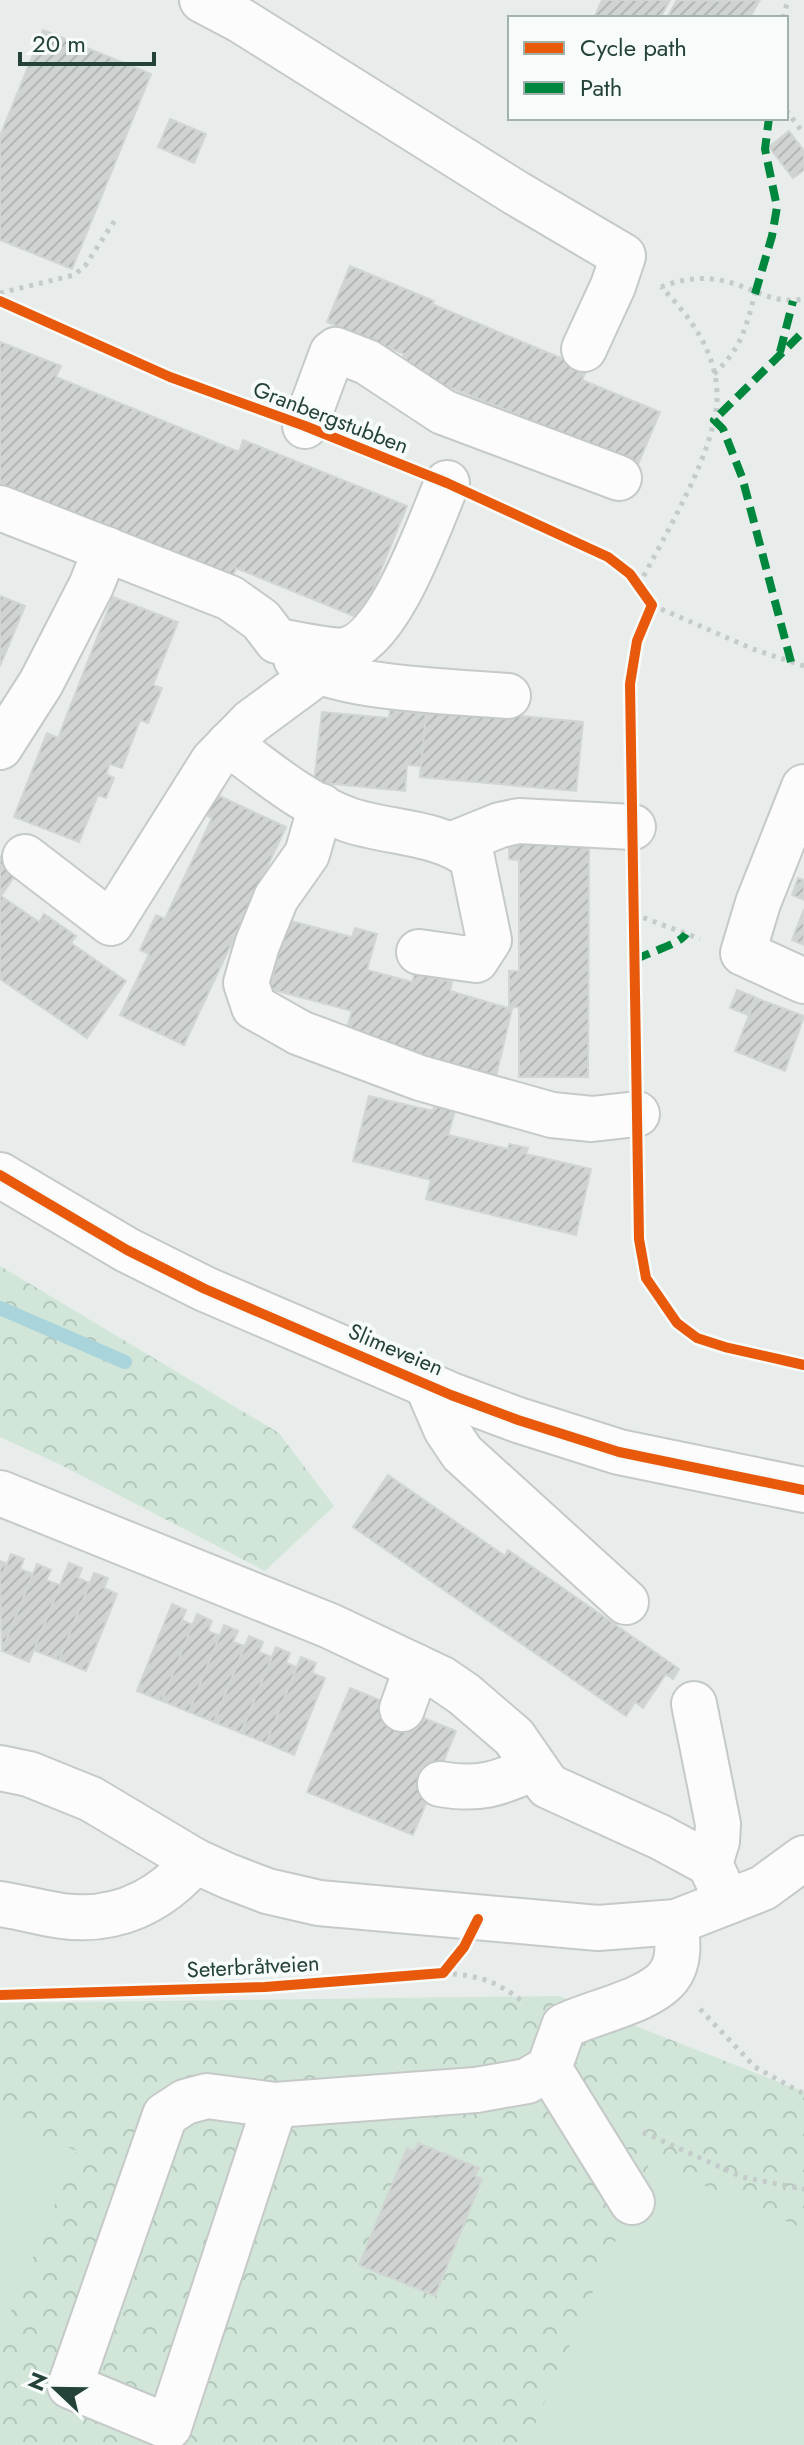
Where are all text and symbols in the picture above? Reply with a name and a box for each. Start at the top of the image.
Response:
scale bar [20,16,154,66]
legend [508,16,788,120]
text: 20 m [32,26,86,61]
text: Cycle path [580,30,687,65]
text: Path [580,70,622,105]
street label: Granbergstubben [249,373,413,461]
street label: Slimeveien [344,1315,448,1383]
street label: Seterbråtveien [186,1947,320,1985]
north arrow [16,2349,96,2429]
text: N [19,2367,56,2396]

